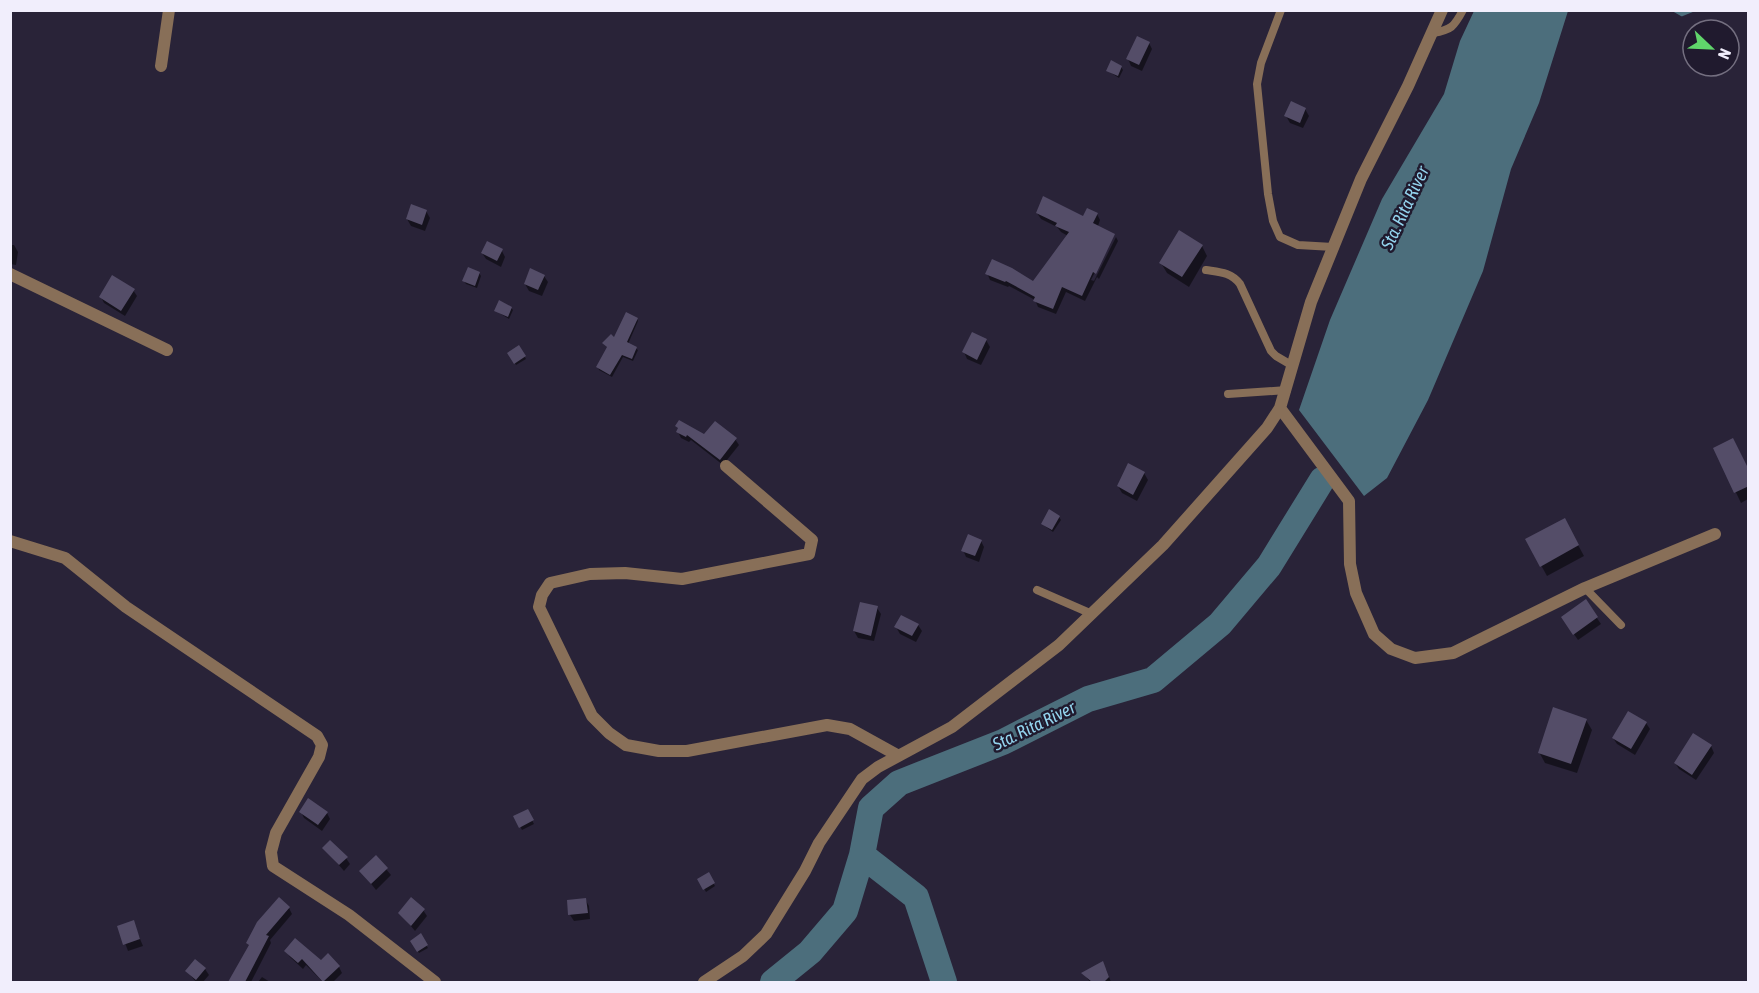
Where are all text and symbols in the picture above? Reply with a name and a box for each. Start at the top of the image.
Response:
north arrow [1681,18,1741,78]
text: N [1715,46,1735,62]
water label: Sta. Rita River [1376,162,1433,254]
water label: Sta. Rita River [988,696,1079,755]

